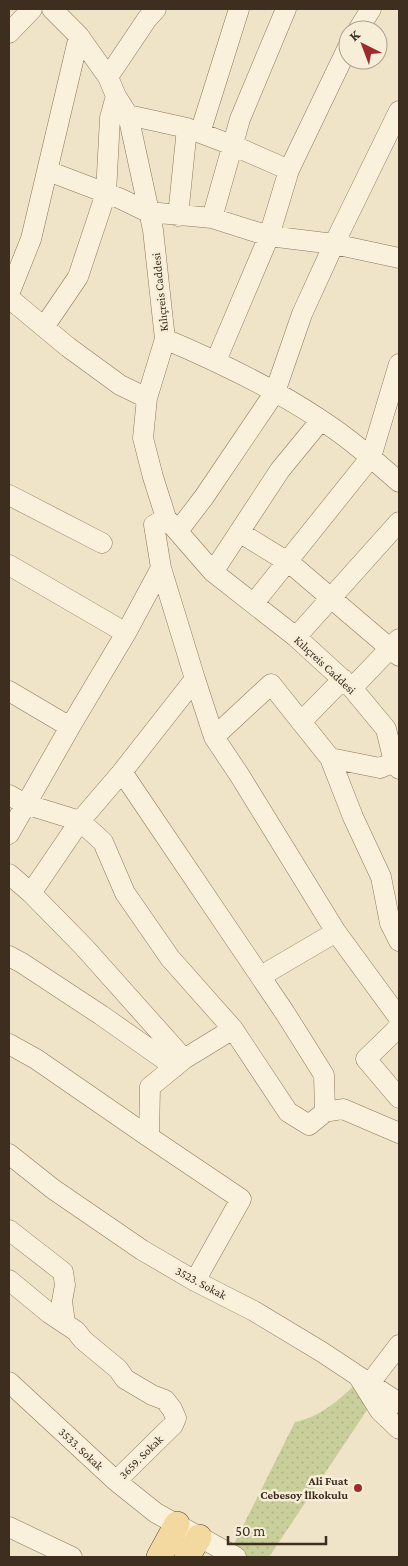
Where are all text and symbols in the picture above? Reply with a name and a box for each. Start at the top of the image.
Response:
north arrow [338,20,388,70]
text: K [346,26,364,44]
street label: Kılıçreis Caddesi [149,252,171,332]
street label: Kılıçreis Caddesi [291,633,359,697]
street label: 3523. Sokak [173,1264,229,1302]
street label: 3533. Sokak [56,1425,106,1473]
street label: 3659. Sokak [116,1432,166,1482]
place label: Ali Fuat Cebesoy İlkokulu [260,1474,349,1502]
marker: Ali Fuat Cebesoy İlkokulu [352,1482,364,1494]
scale bar [228,1514,326,1546]
text: 50 m [235,1523,265,1539]

